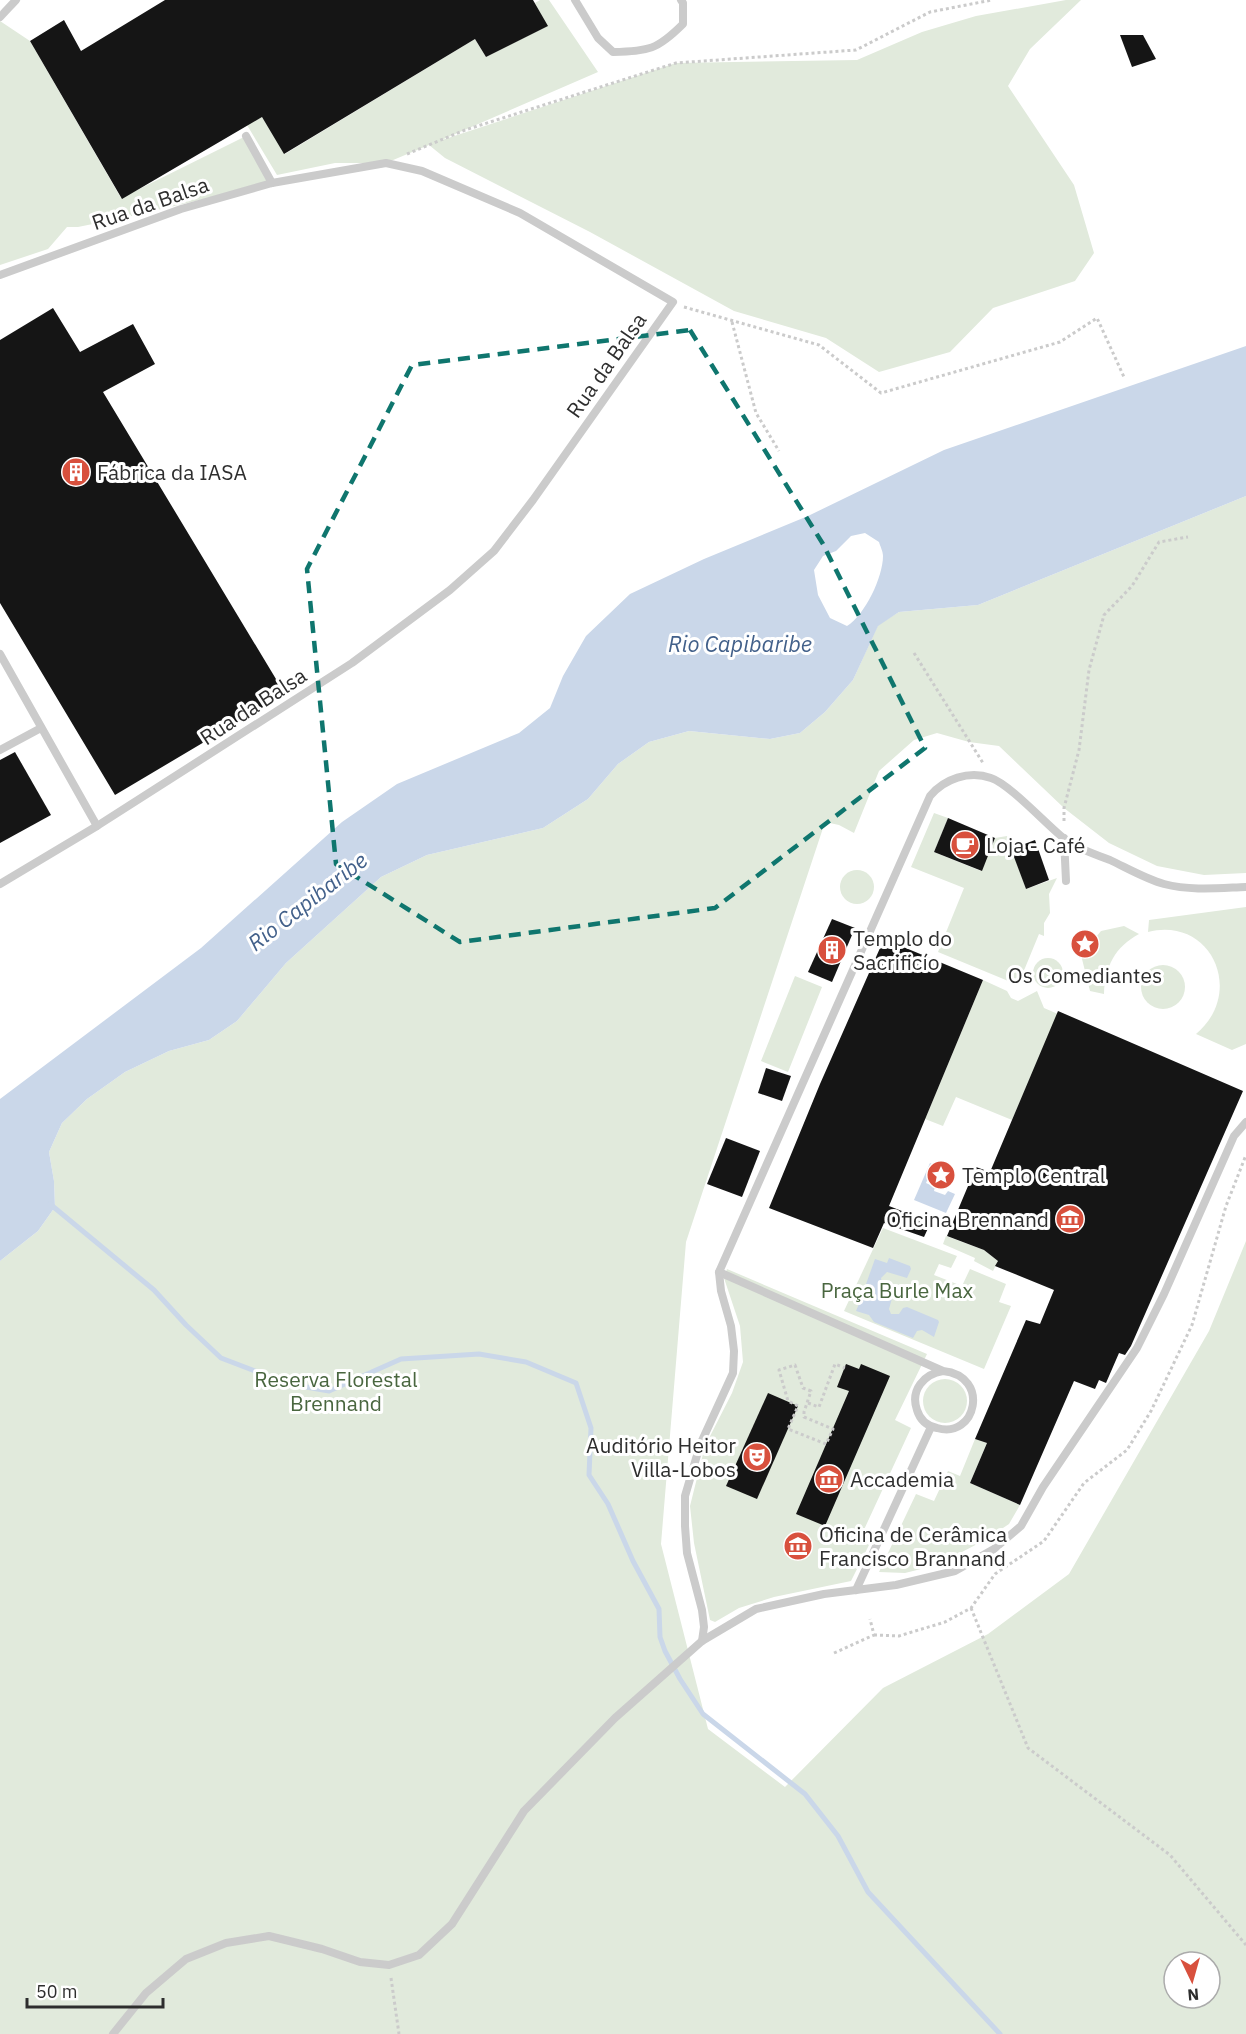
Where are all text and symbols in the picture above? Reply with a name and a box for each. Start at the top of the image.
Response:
street label: Rua da Balsa [88,170,212,236]
street label: Rua da Balsa [560,307,652,423]
building icon: Fábrica da IASA [60,456,92,488]
place label: Fábrica da IASA [97,458,247,486]
water label: Rio Capibaribe [668,629,812,658]
street label: Rua da Balsa [194,661,312,751]
cafe icon: Loja - Café [949,829,981,861]
place label: Loja - Café [986,831,1085,859]
water label: Rio Capibaribe [241,845,373,957]
place label: Templo do Sacrificío [853,924,952,976]
place icon: Os Comediantes [1069,928,1101,960]
building icon: Templo do Sacrificío [816,934,848,966]
place label: Os Comediantes [1008,961,1162,989]
place icon: Templo Central [925,1159,957,1191]
place label: Templo Central [962,1161,1106,1189]
museum icon: Oficina Brennand [1054,1203,1086,1235]
place label: Oficina Brennand [886,1205,1049,1233]
park label: Praça Burle Max [821,1276,974,1304]
park label: Reserva Florestal Brennand [254,1365,418,1417]
place label: Auditório Heitor Villa-Lobos [586,1431,736,1483]
theatre icon: Auditório Heitor Villa-Lobos [741,1441,773,1473]
museum icon: Accademia [813,1463,845,1495]
place label: Accademia [850,1465,954,1493]
place label: Oficina de Cerâmica Francisco Brannand [819,1520,1007,1572]
museum icon: Oficina de Cerâmica Francisco Brannand [782,1530,814,1562]
north arrow [1162,1950,1222,2010]
scale bar [27,1971,164,2009]
text: 50 m [36,1980,78,2003]
text: N [1187,1984,1200,2005]

